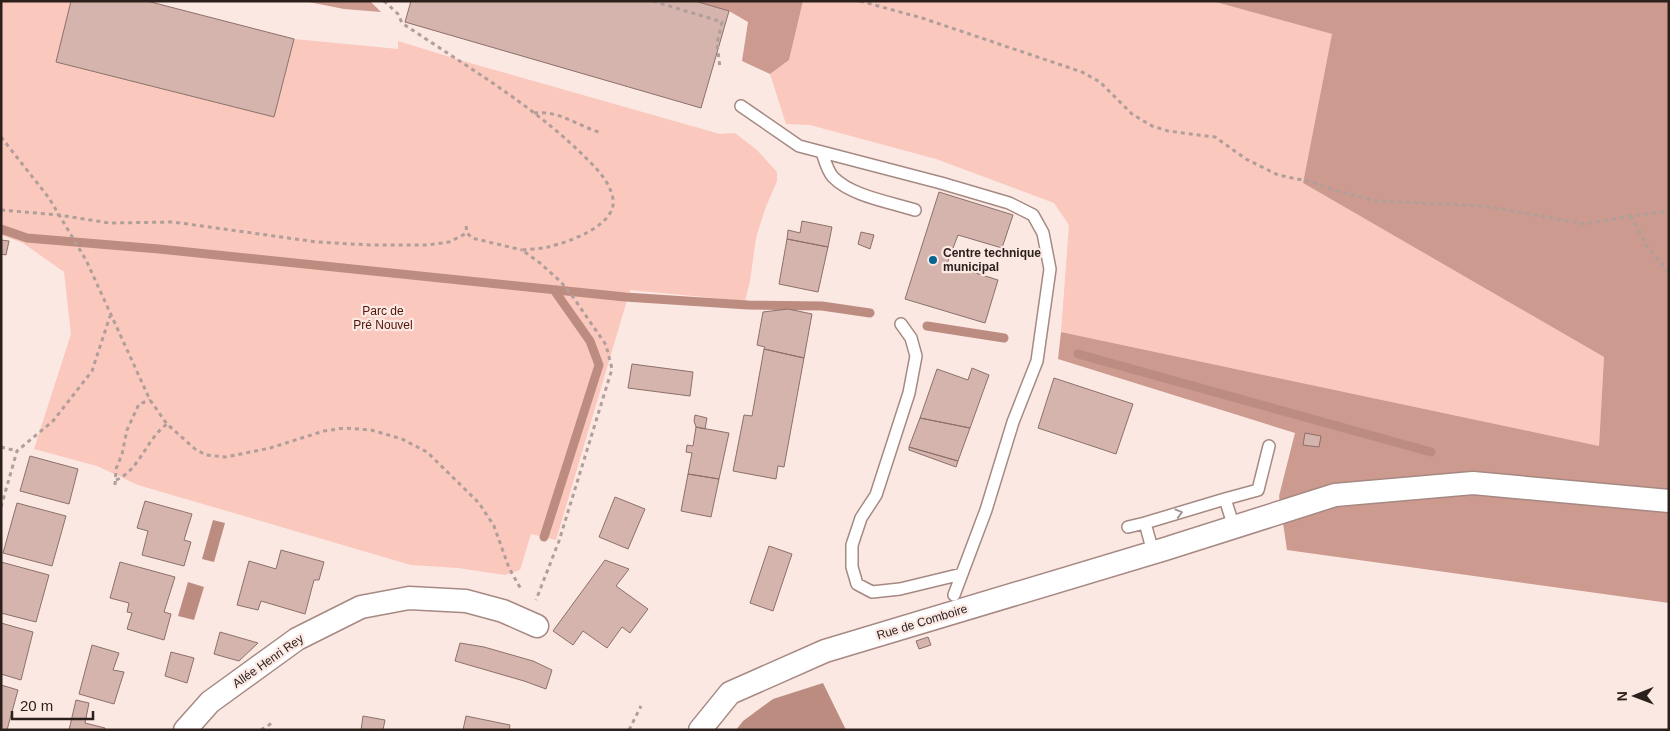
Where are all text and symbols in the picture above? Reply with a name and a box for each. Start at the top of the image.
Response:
place label: Centre technique municipal [943,246,1041,274]
marker: Centre technique municipal [927,254,939,266]
park label: Parc de Pré Nouvel [353,304,413,332]
one-way arrow [1174,508,1182,518]
street label: Rue de Comboire [875,601,969,642]
street label: Allée Henri Rey [230,631,306,691]
north arrow [1610,671,1660,721]
scale bar [12,688,94,720]
text: N [1614,691,1630,701]
text: 20 m [20,697,53,714]

